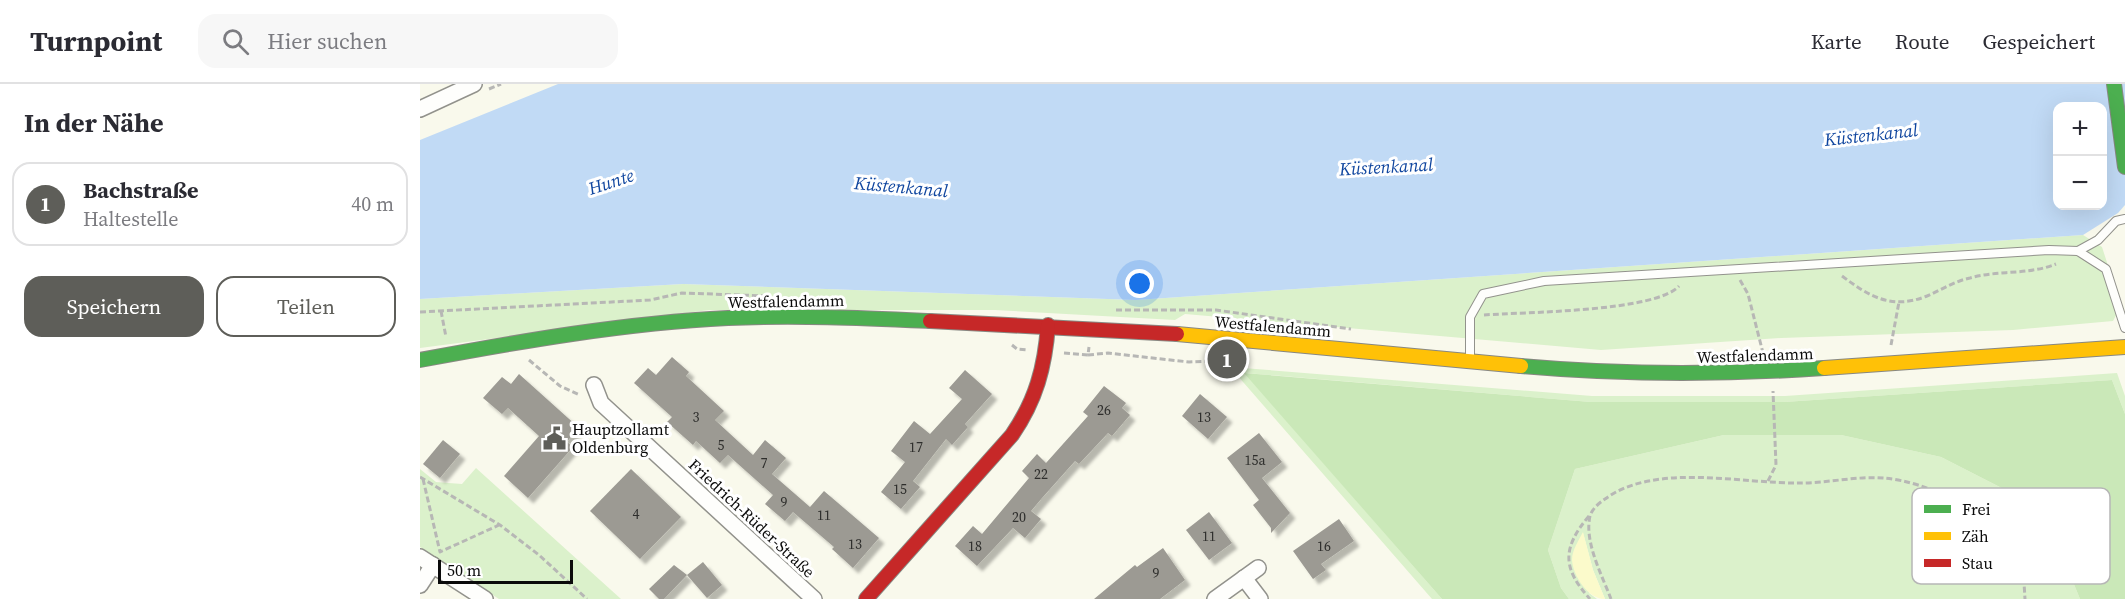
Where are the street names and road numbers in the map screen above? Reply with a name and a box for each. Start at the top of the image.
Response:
street label: Westfalendamm [727,289,845,313]
street label: Westfalendamm [1214,310,1332,342]
street label: Westfalendamm [1696,342,1814,368]
street label: Friedrich-Rüder-Straße [684,454,820,582]

